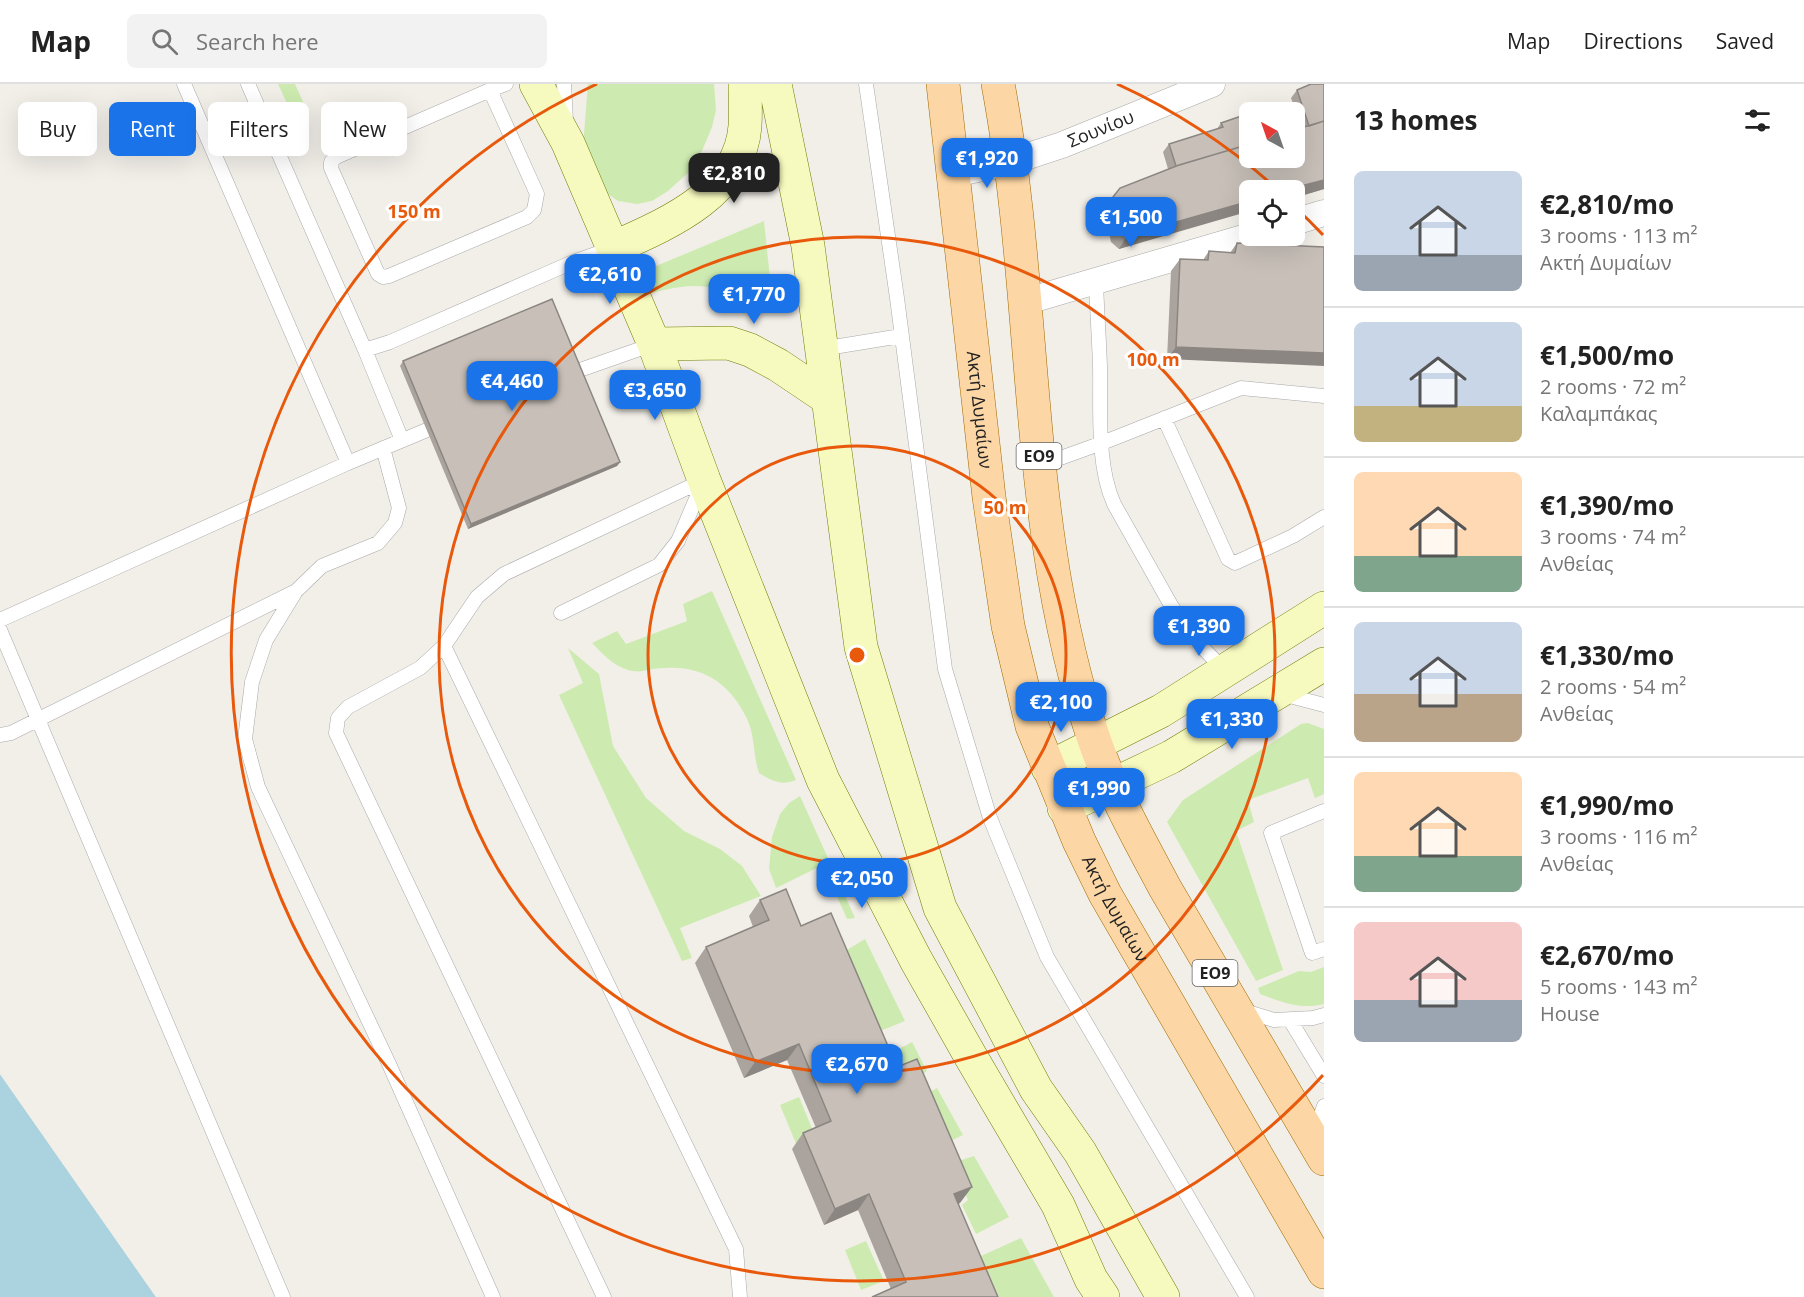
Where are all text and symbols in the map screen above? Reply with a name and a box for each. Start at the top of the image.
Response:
search box [127,14,547,68]
text: Map [30,22,91,60]
icon: search [148,25,181,58]
text: Search here [196,26,319,56]
text: Map [1507,27,1550,55]
text: Directions [1583,27,1683,55]
text: Saved [1716,27,1774,55]
chip: Buy [18,102,97,156]
chip: Rent [109,102,196,156]
chip: Filters [208,102,309,156]
chip: New [321,102,407,156]
north arrow [1239,102,1305,168]
map controls [1239,102,1305,246]
text: 13 homes [1354,102,1478,138]
street label: Σουνίου [1064,104,1137,152]
icon: filters [1741,104,1774,137]
pin: €1,920 [938,138,1036,189]
text: €1,920 [956,144,1018,171]
pin: €2,810 [685,153,783,204]
text: €2,810 [703,159,765,186]
button: locate [1239,180,1305,246]
text: €2,810/mo [1540,186,1674,222]
icon: home [1402,195,1474,267]
pin: €1,500 [1082,197,1180,248]
text: 150 m [387,199,441,223]
text: €1,500 [1100,203,1162,230]
text: 3 rooms · 113 m² [1540,222,1698,249]
text: Ακτή Δυμαίων [1540,249,1672,276]
pin: €2,610 [561,254,659,305]
text: €2,610 [579,260,641,287]
pin: €1,770 [705,274,803,325]
text: €1,770 [723,280,785,307]
text: €1,500/mo [1540,337,1674,373]
icon: home [1402,346,1474,418]
text: 100 m [1126,347,1180,371]
street label: Ακτή Δυμαίων [962,350,999,470]
pin: €4,460 [463,361,561,412]
text: €4,460 [481,367,543,394]
pin: €3,650 [606,370,704,421]
text: 2 rooms · 72 m² [1540,373,1686,400]
text: €3,650 [624,376,686,403]
text: Καλαμπάκας [1540,400,1657,427]
road number: ΕΟ9 [1016,443,1062,469]
text: €1,390/mo [1540,487,1674,523]
text: 50 m [984,495,1026,519]
icon: home [1402,496,1474,568]
text: 3 rooms · 74 m² [1540,523,1686,550]
text: Ανθείας [1540,550,1614,577]
pin: €1,390 [1150,606,1248,657]
text: €1,390 [1168,612,1230,639]
text: €1,330/mo [1540,637,1674,673]
centre of rings [847,645,867,665]
icon: home [1402,646,1474,718]
text: 2 rooms · 54 m² [1540,673,1686,700]
pin: €2,100 [1012,682,1110,733]
text: €2,100 [1030,688,1092,715]
pin: €1,330 [1183,699,1281,750]
text: Ανθείας [1540,700,1614,727]
text: €1,330 [1201,705,1263,732]
pin: €1,990 [1050,768,1148,819]
text: €1,990 [1068,774,1130,801]
text: €1,990/mo [1540,787,1674,823]
icon: home [1402,796,1474,868]
text: 3 rooms · 116 m² [1540,823,1698,850]
text: Ανθείας [1540,850,1614,877]
street label: Ακτή Δυμαίων [1077,851,1155,967]
pin: €2,050 [813,858,911,909]
text: €2,050 [831,864,893,891]
text: €2,670/mo [1540,937,1674,973]
icon: home [1402,946,1474,1018]
road number: ΕΟ9 [1192,960,1238,986]
text: 5 rooms · 143 m² [1540,973,1698,1000]
text: House [1540,1000,1600,1027]
pin: €2,670 [808,1044,906,1095]
text: €2,670 [826,1050,888,1077]

